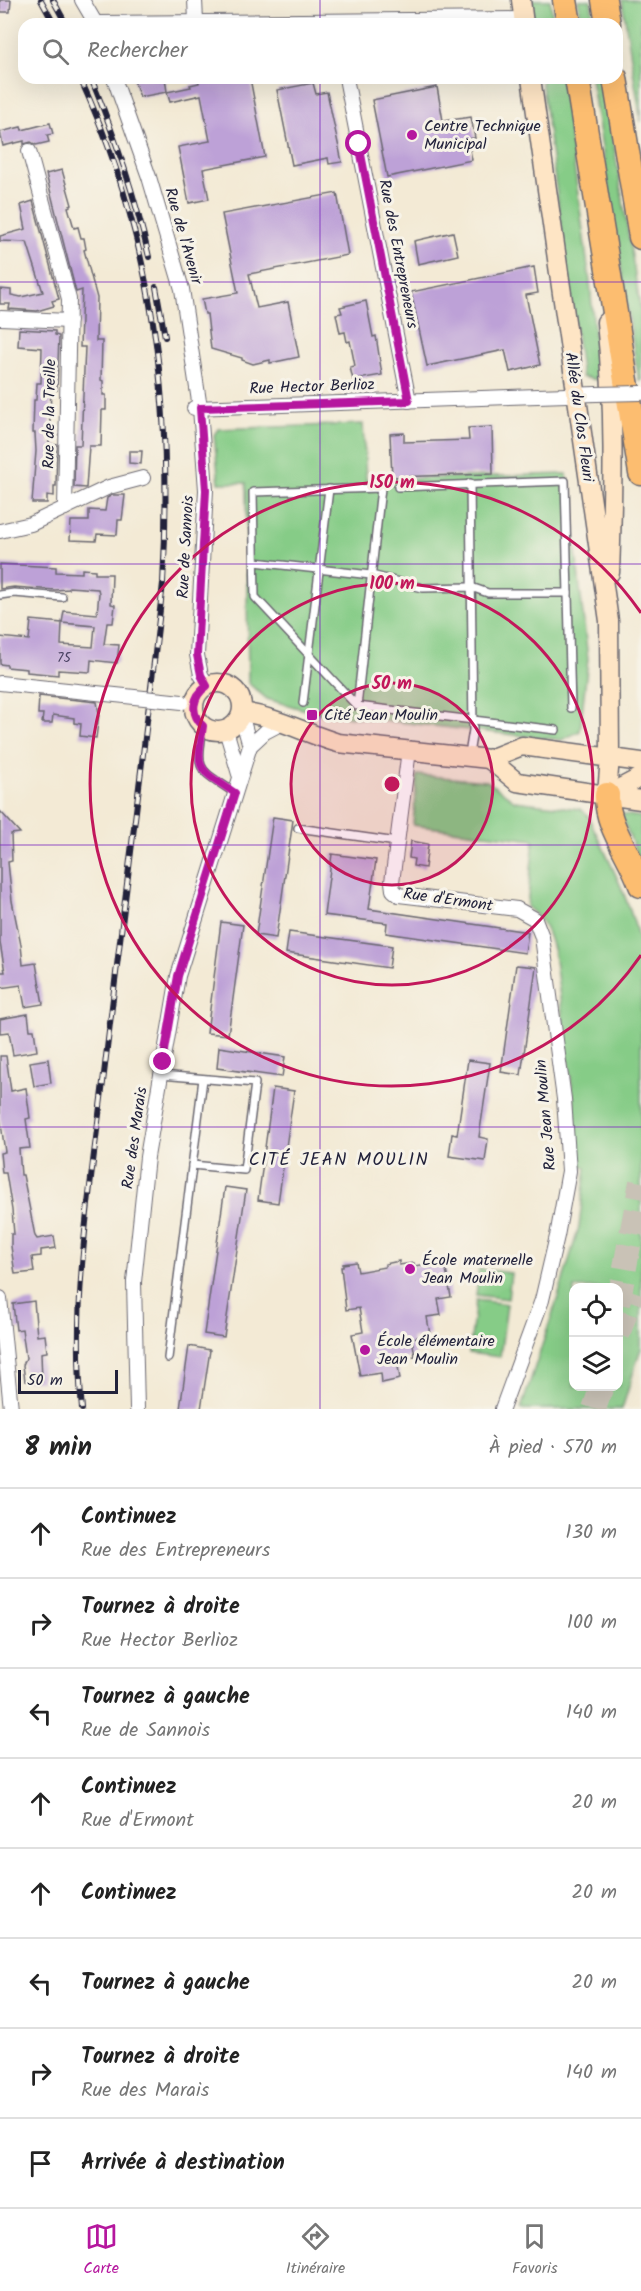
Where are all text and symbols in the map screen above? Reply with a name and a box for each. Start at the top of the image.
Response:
search box [18,18,623,84]
text: Rechercher [87,34,187,69]
icon: search [39,35,72,68]
place label: Centre Technique Municipal [424,114,541,157]
marker: Centre Technique Municipal [405,128,419,142]
route start [345,130,371,156]
street label: Rue des Entrepreneurs [371,177,425,331]
street label: Rue de l'Avenir [157,185,209,289]
street label: Allée du Clos Fleuri [558,351,601,485]
street label: Rue de la Treille [37,359,63,469]
street label: Rue Hector Berlioz [249,372,375,402]
text: 150 m [369,469,415,498]
street label: Rue de Sannois [171,495,201,599]
text: 100 m [369,570,415,599]
house number: 75 [57,647,72,669]
text: 50 m [371,670,412,699]
place label: Cité Jean Moulin [324,703,438,728]
marker: Cité Jean Moulin [305,708,319,722]
centre of rings [382,774,402,794]
street label: Rue d'Ermont [402,881,495,919]
route end [149,1048,175,1074]
street label: Rue Jean Moulin [529,1058,563,1172]
street label: Rue des Marais [115,1085,155,1191]
district label: CITÉ JEAN MOULIN [249,1146,429,1175]
place label: École maternelle Jean Moulin [422,1248,533,1291]
marker: École maternelle Jean Moulin [403,1262,417,1276]
map controls [569,1283,623,1391]
button: locate [569,1283,623,1337]
place label: École élémentaire Jean Moulin [377,1329,495,1372]
button: layers [569,1337,623,1391]
marker: École élémentaire Jean Moulin [358,1343,372,1357]
scale bar [18,1367,118,1394]
text: 50 m [27,1368,63,1393]
text: 8 min [24,1427,92,1469]
text: À pied · 570 m [489,1432,617,1464]
text: Continuez [81,1500,177,1535]
icon: ahead [24,1517,57,1550]
text: 130 m [565,1517,617,1549]
text: Rue des Entrepreneurs [81,1535,270,1567]
text: Tournez à droite [81,1590,240,1625]
icon: right [24,1607,57,1640]
text: 100 m [567,1607,617,1639]
text: Rue Hector Berlioz [81,1625,238,1657]
text: Tournez à gauche [81,1680,250,1715]
icon: left [24,1697,57,1730]
text: 140 m [566,1697,617,1729]
text: Rue de Sannois [81,1715,210,1747]
text: Continuez [81,1770,177,1805]
icon: ahead [24,1787,57,1820]
text: 20 m [571,1787,617,1819]
text: Rue d'Ermont [81,1805,194,1837]
text: Continuez [81,1876,177,1911]
icon: ahead [24,1877,57,1910]
text: 20 m [571,1877,617,1909]
text: Tournez à gauche [81,1966,250,2001]
icon: left [24,1967,57,2000]
text: 20 m [571,1967,617,1999]
text: Tournez à droite [81,2040,240,2075]
icon: right [24,2057,57,2090]
text: 140 m [566,2057,617,2089]
text: Rue des Marais [81,2075,209,2107]
text: Arrivée à destination [81,2146,285,2181]
icon: arrive [24,2147,57,2180]
tab: Carte [83,2220,119,2281]
tab: Itinéraire [286,2220,345,2281]
tab: Favoris [512,2220,558,2281]

